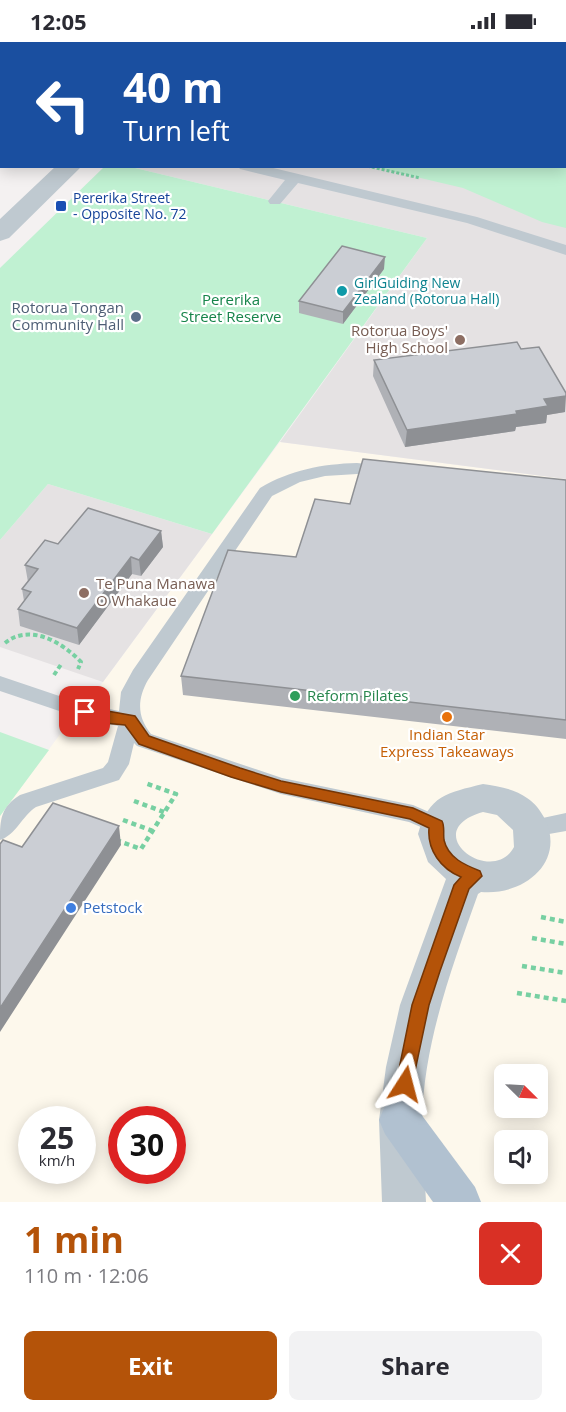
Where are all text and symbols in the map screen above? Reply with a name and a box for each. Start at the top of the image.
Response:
text: 12:05 [30,6,87,36]
text: 40 m [123,58,223,115]
icon: left [24,66,102,144]
text: Turn left [123,112,230,149]
place label: Pererika Street - Opposite No. 72 [73,188,187,223]
marker: Pererika Street - Opposite No. 72 [54,199,68,213]
place label: GirlGuiding New Zealand (Rotorua Hall) [354,273,499,308]
marker: GirlGuiding New Zealand (Rotorua Hall) [335,284,349,298]
park label: Pererika Street Reserve [180,289,282,326]
place label: Rotorua Tongan Community Hall [12,297,124,334]
marker: Rotorua Tongan Community Hall [129,310,143,324]
place label: Rotorua Boys' High School [351,320,448,357]
marker: Rotorua Boys' High School [453,333,467,347]
place label: Te Puna Manawa O Whakaue [96,573,216,610]
marker: Te Puna Manawa O Whakaue [77,586,91,600]
place label: Reform Pilates [307,685,409,705]
pin [59,686,110,737]
marker: Reform Pilates [288,689,302,703]
icon: arrive [68,695,101,728]
marker: Indian Star Express Takeaways [440,710,454,724]
place label: Indian Star Express Takeaways [380,724,514,761]
place label: Petstock [83,897,142,917]
marker: Petstock [64,901,78,915]
position arrow [373,1052,437,1116]
north arrow [494,1064,548,1118]
map controls [494,1064,548,1184]
speed limit sign: 30 [108,1106,186,1184]
text: 25 [40,1117,74,1158]
button: sound [494,1130,548,1184]
text: km/h [39,1150,75,1170]
text: 1 min [24,1215,124,1264]
button: close [479,1222,542,1285]
text: 110 m · 12:06 [24,1262,149,1289]
button: Exit [24,1331,277,1400]
button: Share [289,1331,542,1400]

